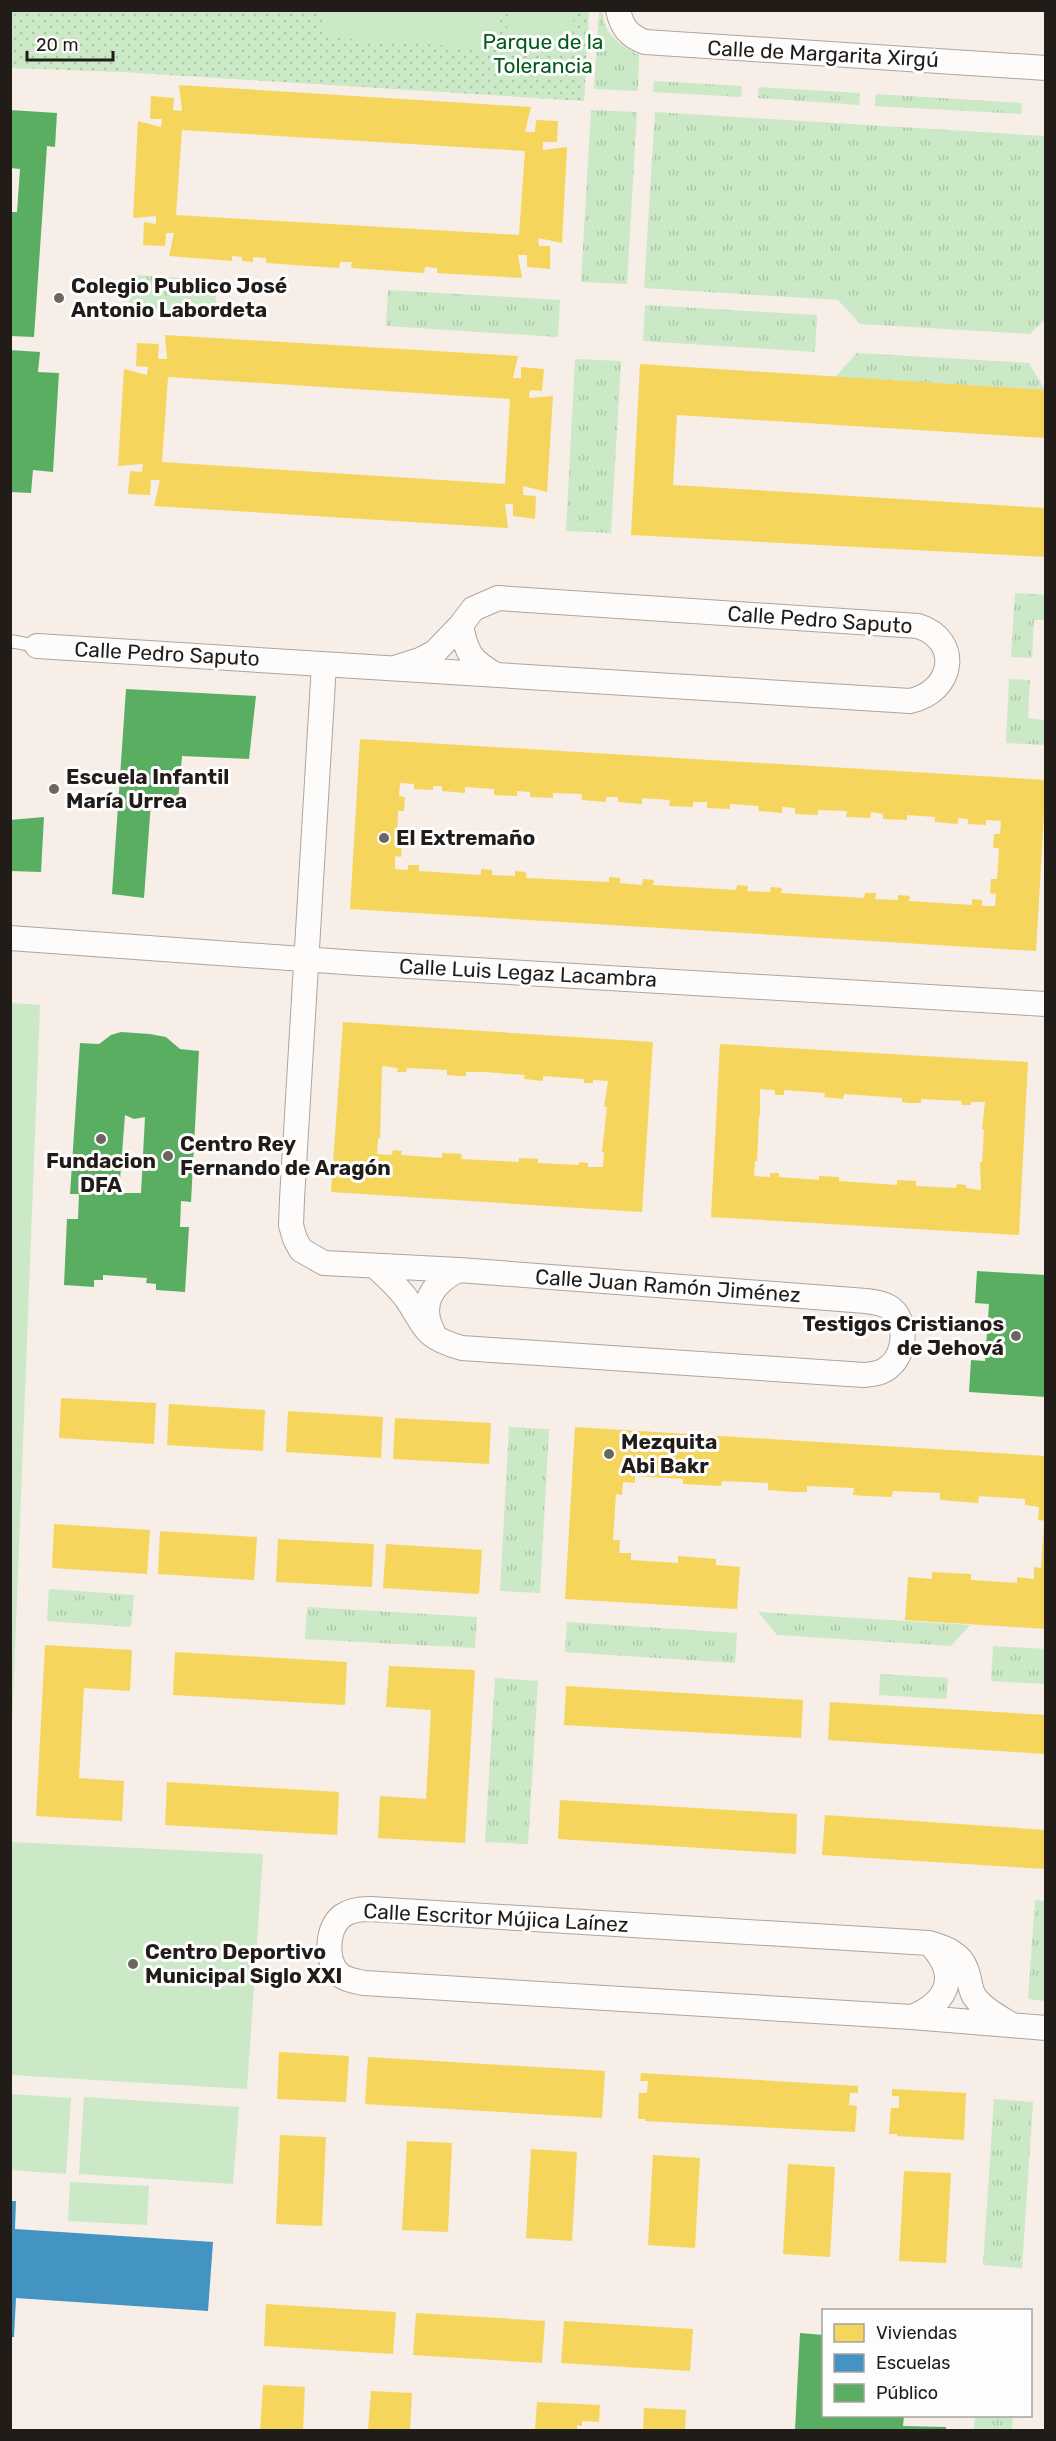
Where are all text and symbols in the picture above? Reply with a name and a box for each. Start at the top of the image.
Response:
scale bar [27,24,112,62]
park label: Parque de la Tolerancia [483,29,603,78]
text: 20 m [36,34,78,56]
street label: Calle de Margarita Xirgú [707,35,939,72]
place label: Colegio Publico José Antonio Labordeta [71,273,287,322]
marker: Colegio Publico José Antonio Labordeta [52,291,66,305]
street label: Calle Pedro Saputo [727,601,913,638]
street label: Calle Pedro Saputo [74,636,260,671]
place label: Escuela Infantil María Urrea [66,764,229,813]
marker: Escuela Infantil María Urrea [47,782,61,796]
place label: El Extremaño [396,825,535,850]
marker: El Extremaño [377,831,391,845]
street label: Calle Luis Legaz Lacambra [398,953,658,992]
place label: Centro Rey Fernando de Aragón [180,1131,391,1180]
marker: Fundacion DFA [94,1132,108,1146]
place label: Fundacion DFA [46,1148,156,1197]
marker: Centro Rey Fernando de Aragón [161,1149,175,1163]
street label: Calle Juan Ramón Jiménez [535,1264,802,1307]
place label: Testigos Cristianos de Jehová [803,1311,1004,1360]
marker: Testigos Cristianos de Jehová [1009,1329,1023,1343]
place label: Mezquita Abi Bakr [621,1429,717,1478]
marker: Mezquita Abi Bakr [602,1447,616,1461]
street label: Calle Escritor Mújica Laínez [363,1898,629,1937]
place label: Centro Deportivo Municipal Siglo XXI [145,1939,342,1988]
marker: Centro Deportivo Municipal Siglo XXI [126,1957,140,1971]
legend [822,2309,1032,2417]
text: Viviendas [876,2322,957,2344]
text: Escuelas [876,2352,950,2374]
text: Público [876,2382,938,2404]

